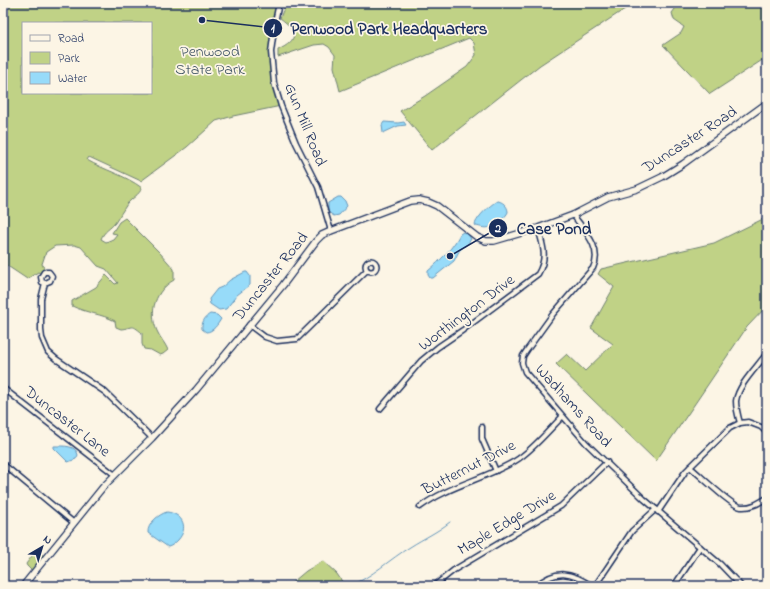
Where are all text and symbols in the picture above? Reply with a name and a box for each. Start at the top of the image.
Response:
callout: Penwood Park Headquarters [263,14,495,43]
text: Penwood Park Headquarters [291,17,488,42]
text: 1 [271,20,275,38]
legend [22,22,152,94]
text: Road [58,30,84,48]
park label: Penwood State Park [175,40,246,82]
text: Park [58,50,80,68]
text: Water [58,70,87,88]
street label: Gun Mill Road [277,80,333,170]
street label: Duncaster Road [637,100,742,180]
callout: Case Pond [488,213,599,242]
text: Case Pond [517,217,592,242]
text: 2 [494,220,501,238]
street label: Duncaster Road [227,227,315,328]
street label: Worthington Drive [414,268,521,357]
street label: Wadhams Road [529,359,617,453]
street label: Duncaster Lane [18,380,116,464]
street label: Butternut Drive [417,434,521,502]
street label: Maple Edge Drive [453,484,561,562]
north arrow [22,527,62,567]
text: N [40,531,55,549]

